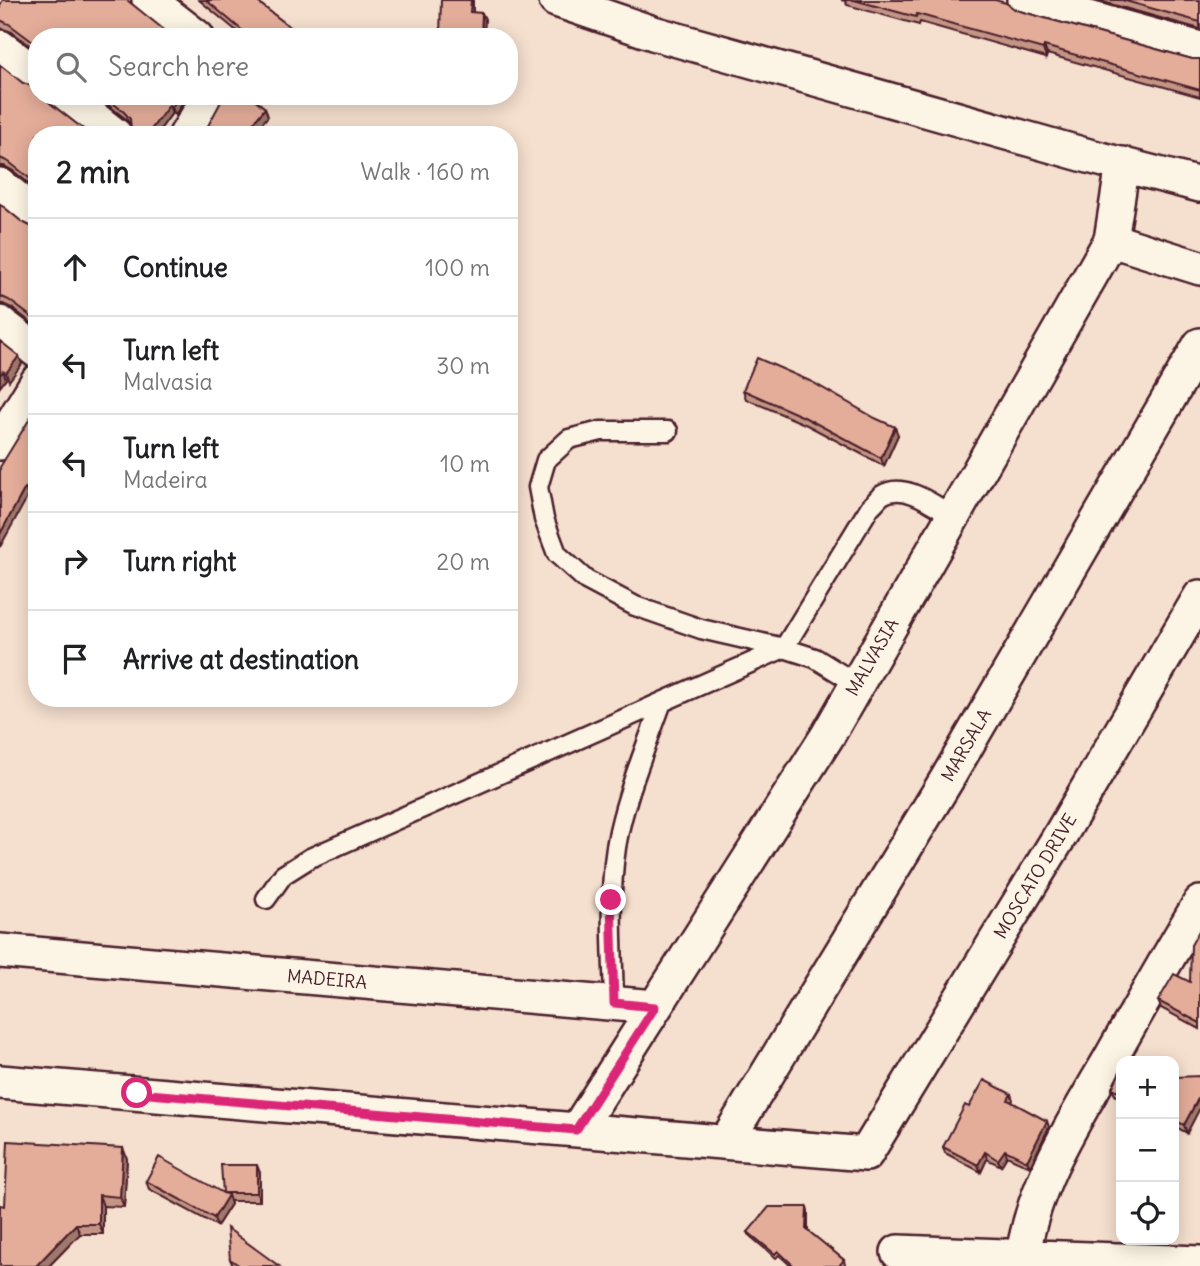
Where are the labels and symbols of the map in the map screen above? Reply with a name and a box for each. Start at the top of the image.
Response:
street label: MALVASIA [840,614,904,700]
street label: MARSALA [936,704,996,786]
street label: MOSCATO DRIVE [989,809,1081,943]
route end [595,884,626,915]
street label: MADEIRA [286,964,368,994]
route start [121,1077,152,1108]

